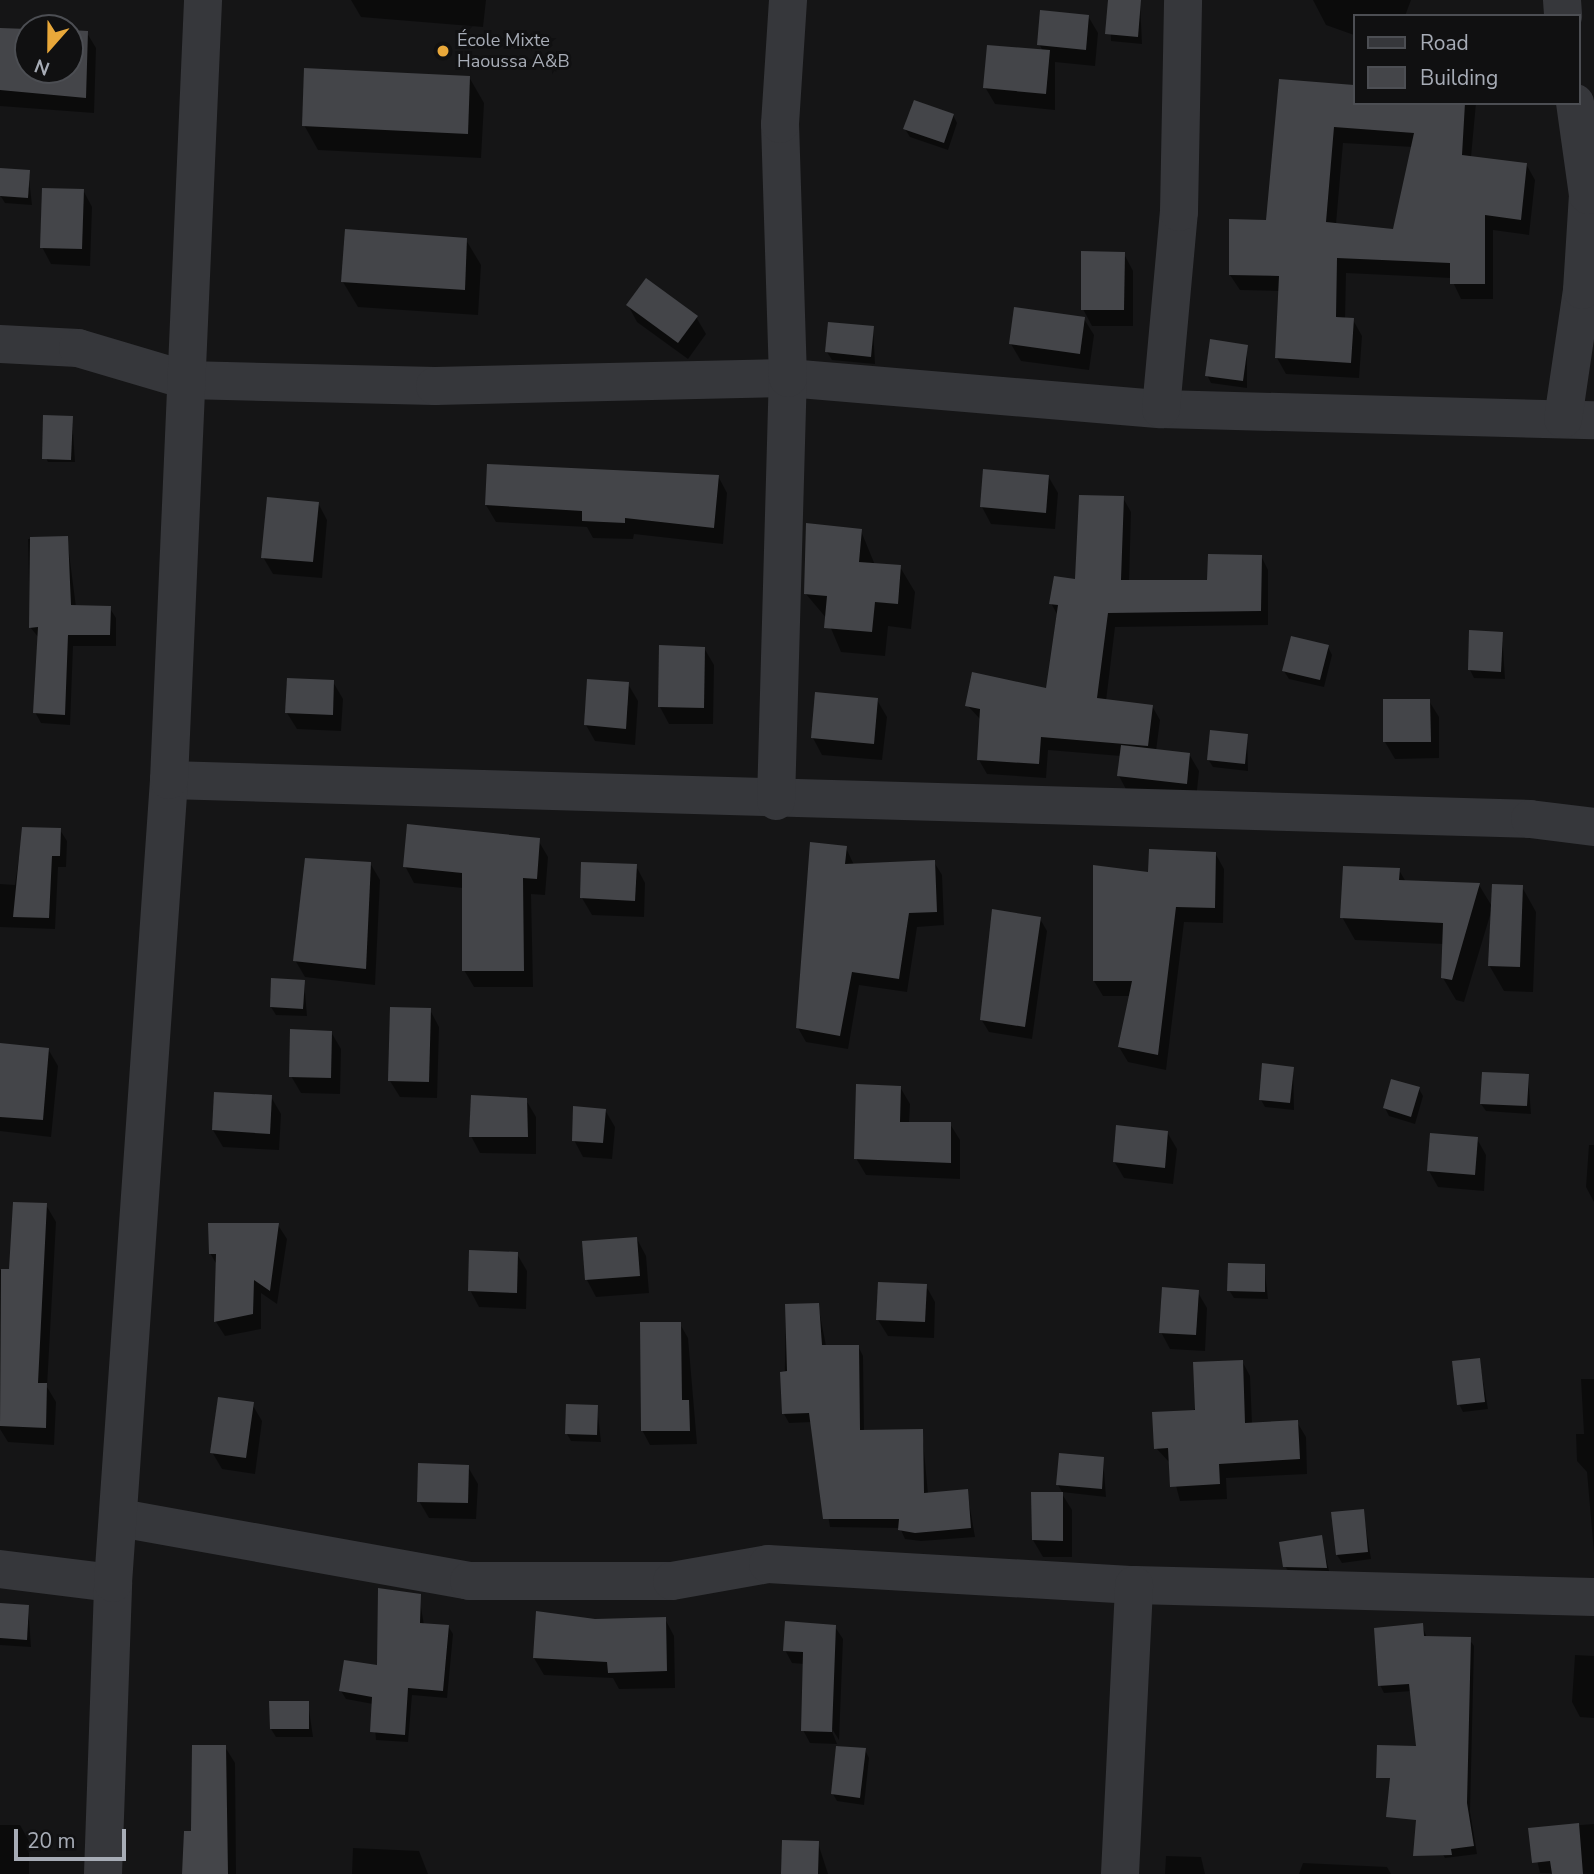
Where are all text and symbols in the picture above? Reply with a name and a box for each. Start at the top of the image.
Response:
north arrow [14,14,84,84]
legend [1352,14,1580,105]
text: Road [1420,29,1469,57]
place label: École Mixte Haoussa A&B [457,30,570,72]
marker: École Mixte Haoussa A&B [435,43,451,59]
text: N [31,52,53,81]
text: Building [1420,64,1498,92]
scale bar [18,1814,130,1858]
text: 20 m [27,1827,76,1855]

